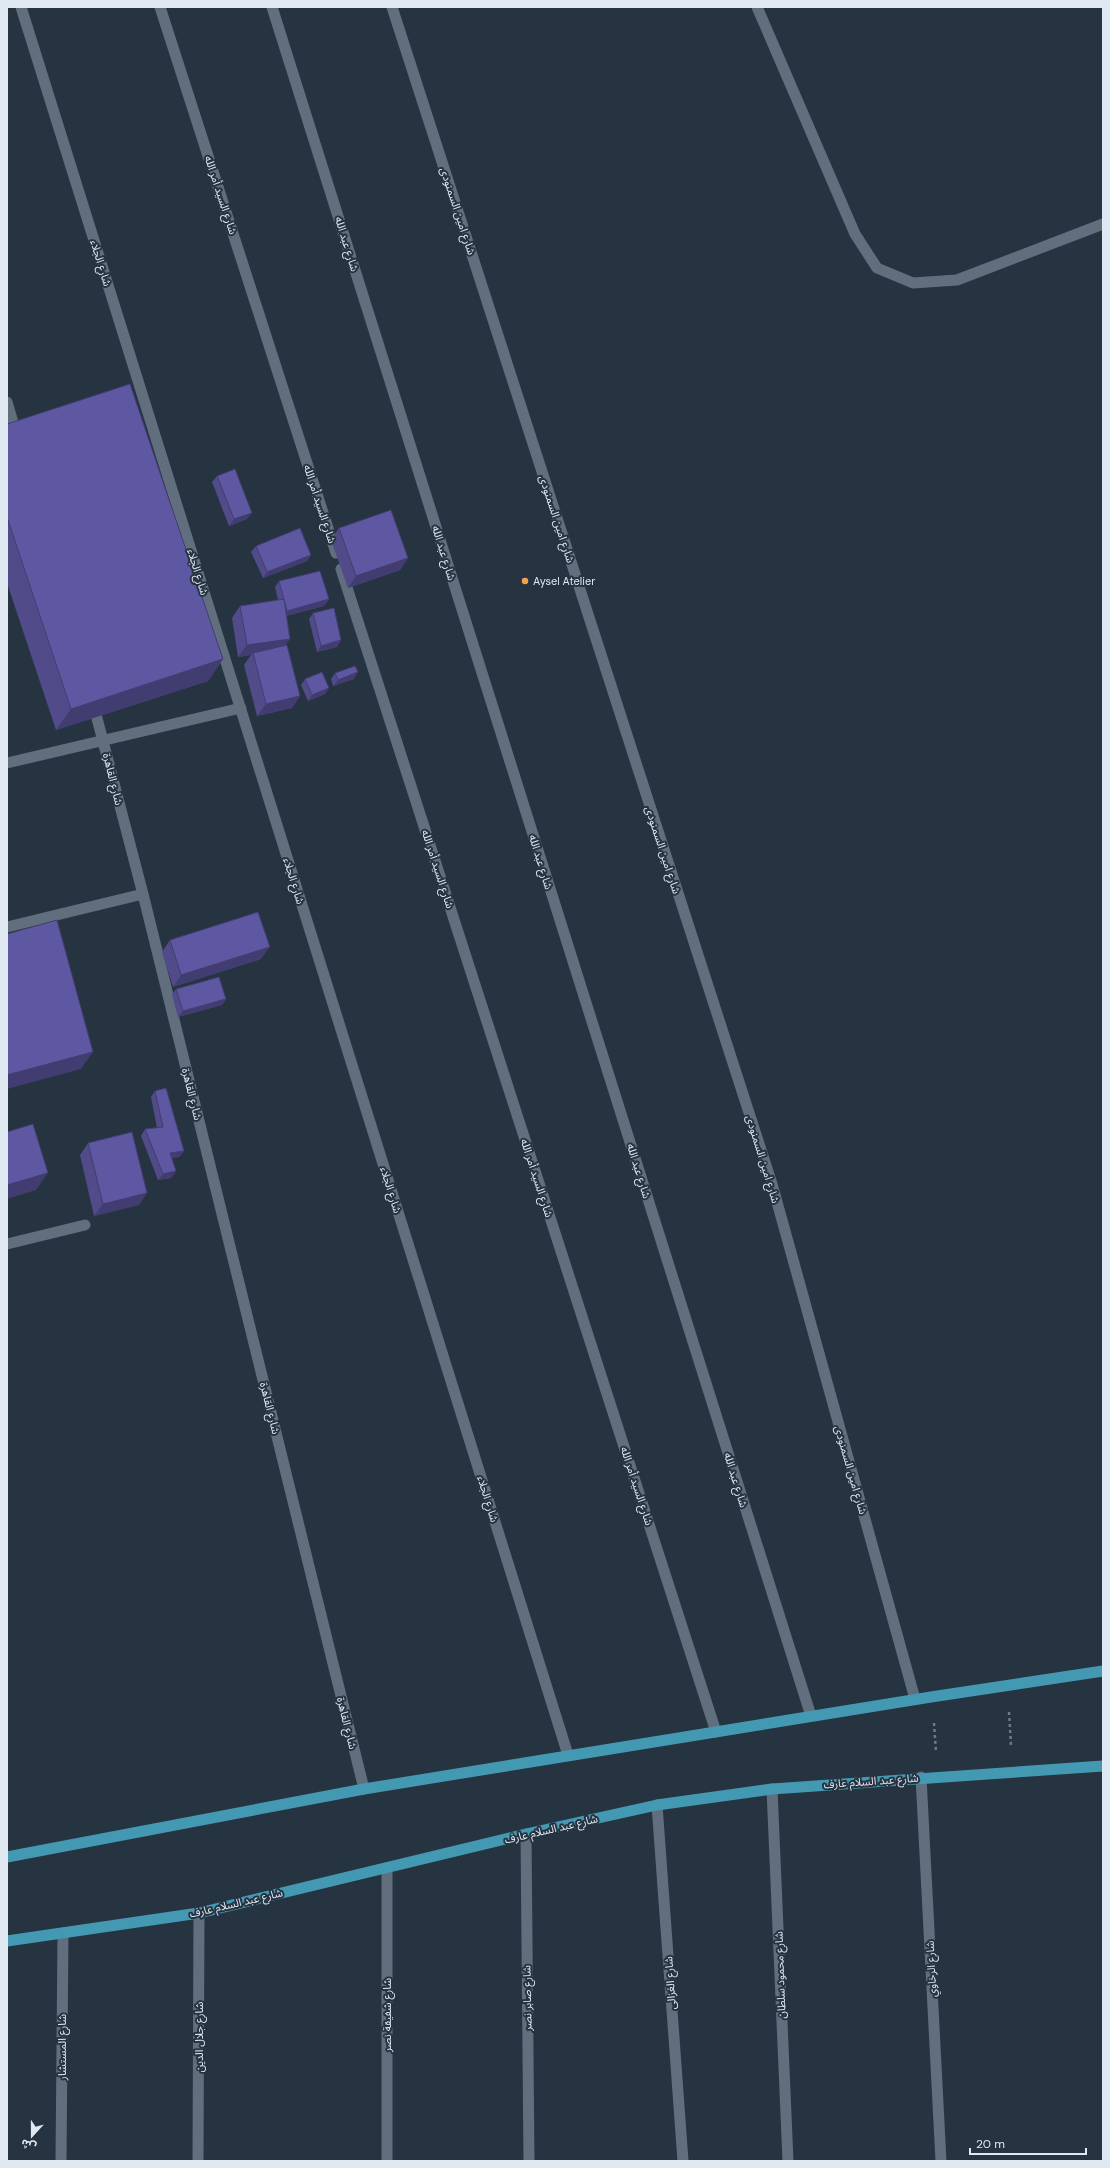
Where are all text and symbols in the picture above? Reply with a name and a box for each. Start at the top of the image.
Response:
street label: شارع السيد أمر الله [201,154,240,237]
street label: شارع امين السمنودى [436,165,479,257]
street label: شارع عبد الله [331,215,362,274]
street label: شارع الجلاء [86,238,115,289]
street label: شارع السيد أمر الله [300,463,339,546]
street label: شارع امين السمنودى [535,473,578,565]
street label: شارع عبد الله [428,524,459,583]
street label: شارع الجلاء [183,547,212,598]
place label: Aysel Atelier [533,574,595,588]
marker: Aysel Atelier [520,576,530,586]
street label: شارع القاهرة [99,752,126,807]
street label: شارع امين السمنودى [641,804,684,896]
street label: شارع السيد أمر الله [418,828,457,911]
street label: شارع عبد الله [525,833,556,892]
street label: شارع الجلاء [279,856,308,907]
street label: شارع القاهرة [178,1067,205,1122]
street label: شارع امين السمنودى [742,1113,783,1205]
street label: شارع السيد أمر الله [517,1137,556,1220]
street label: شارع عبد الله [623,1142,654,1201]
street label: شارع الجلاء [376,1165,405,1216]
street label: شارع القاهرة [256,1381,283,1436]
street label: شارع امين السمنودى [831,1424,870,1517]
street label: شارع السيد أمر الله [617,1445,656,1528]
street label: شارع عبد الله [720,1451,751,1510]
street label: شارع الجلاء [473,1474,502,1525]
street label: شارع القاهرة [333,1696,360,1751]
street label: شارع عبد السلام عارف [823,1771,919,1792]
street label: شارع عبد السلام عارف [503,1811,600,1848]
street label: شارع عبد السلام عارف [188,1885,285,1922]
street label: شارع محمود سلطان [771,1931,790,2019]
street label: شارع الرخاوي [923,1940,942,1998]
street label: شارع الغزالى [661,1956,680,2010]
street label: شارع صابر نصر [519,1965,536,2032]
street label: شارع شفيقة نصر [380,1978,395,2053]
street label: شارع جلال الدين [192,2001,207,2072]
street label: شارع المستشار [55,2014,70,2081]
north arrow [12,2116,52,2156]
scale bar [970,2130,1086,2156]
text: ش [19,2136,38,2155]
text: 20 m [976,2136,1005,2152]

